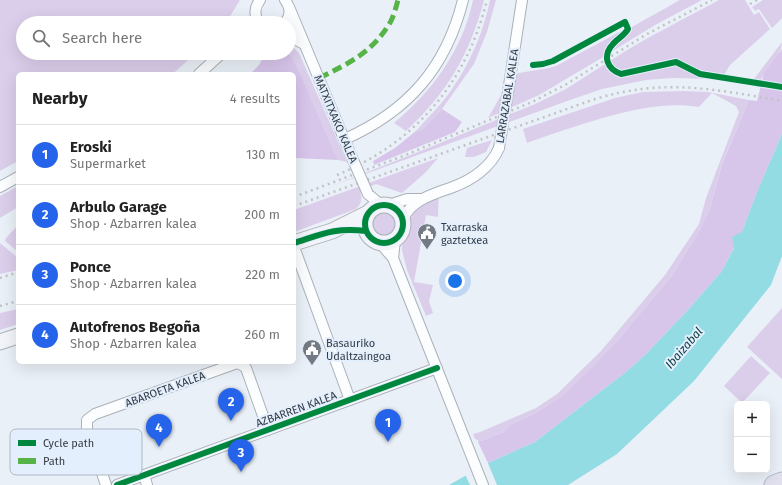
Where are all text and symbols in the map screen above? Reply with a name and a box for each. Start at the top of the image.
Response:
search box [16,16,296,60]
icon: search [30,27,52,49]
text: Search here [62,29,142,47]
street label: LARRAZABAL KALEA [494,47,521,144]
street label: MATXITXAKO KALEA [311,73,360,166]
text: Nearby [32,88,87,109]
text: 4 results [230,91,280,106]
text: Eroski [70,138,112,156]
text: 1 [42,147,48,162]
text: 130 m [246,147,280,162]
text: Supermarket [70,156,146,171]
text: Arbulo Garage [70,198,167,216]
text: 2 [42,207,48,222]
text: 200 m [244,207,280,222]
text: Shop · Azbarren kalea [70,216,197,231]
place label: Txarraska gaztetxea [441,221,488,247]
public building icon: Txarraska gaztetxea [416,222,438,250]
text: Ponce [70,258,111,276]
text: 3 [42,267,48,282]
text: 220 m [245,267,280,282]
your location [445,271,465,291]
text: Shop · Azbarren kalea [70,276,197,291]
text: Autofrenos Begoña [70,318,200,336]
water label: Ibaizabal [662,325,706,371]
text: 4 [41,327,49,342]
text: 260 m [245,327,280,342]
text: Shop · Azbarren kalea [70,336,197,351]
place label: Basauriko Udaltzaingoa [326,337,391,363]
public building icon: Basauriko Udaltzaingoa [301,338,323,366]
street label: ABAROETA KALEA [123,369,208,410]
pin: 2 [218,388,244,421]
street label: AZBARREN KALEA [254,389,339,430]
map controls [734,401,770,473]
button: + [734,401,770,437]
pin: 1 [375,409,401,442]
pin: 4 [146,414,172,447]
legend [10,429,142,475]
text: Cycle path [43,437,94,450]
button: − [734,437,770,473]
pin: 3 [228,439,254,472]
text: Path [43,455,65,468]

